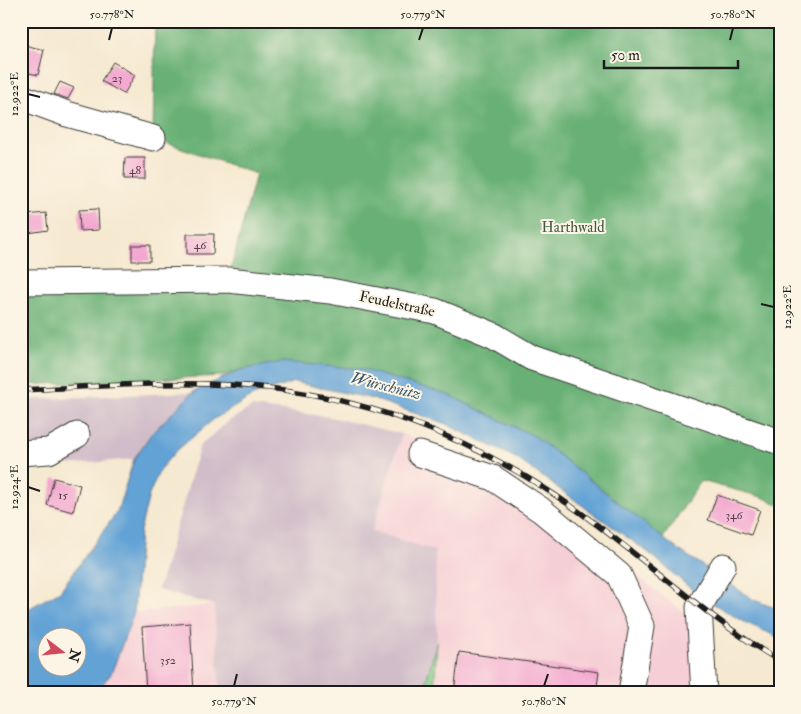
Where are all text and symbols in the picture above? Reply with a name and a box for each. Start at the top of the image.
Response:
text: 50.778°N [90,7,135,22]
text: 50.779°N [400,7,446,22]
text: 50.780°N [710,7,756,22]
scale bar [604,38,737,70]
text: 50 m [611,46,640,65]
house number: 23 [112,71,122,86]
text: 12.922°E [7,72,22,116]
house number: 48 [129,163,141,178]
park label: Harthwald [541,218,605,237]
house number: 46 [194,238,207,253]
text: 12.922°E [780,285,795,329]
street label: Feudelstraße [358,287,436,321]
water label: Würschnitz [349,368,423,404]
text: 12.924°E [7,465,22,509]
house number: 15 [58,488,68,503]
house number: 346 [725,508,743,523]
north arrow [38,626,88,676]
text: N [64,646,84,664]
house number: 352 [160,653,176,668]
text: 50.779°N [211,694,257,709]
text: 50.780°N [521,694,567,709]

